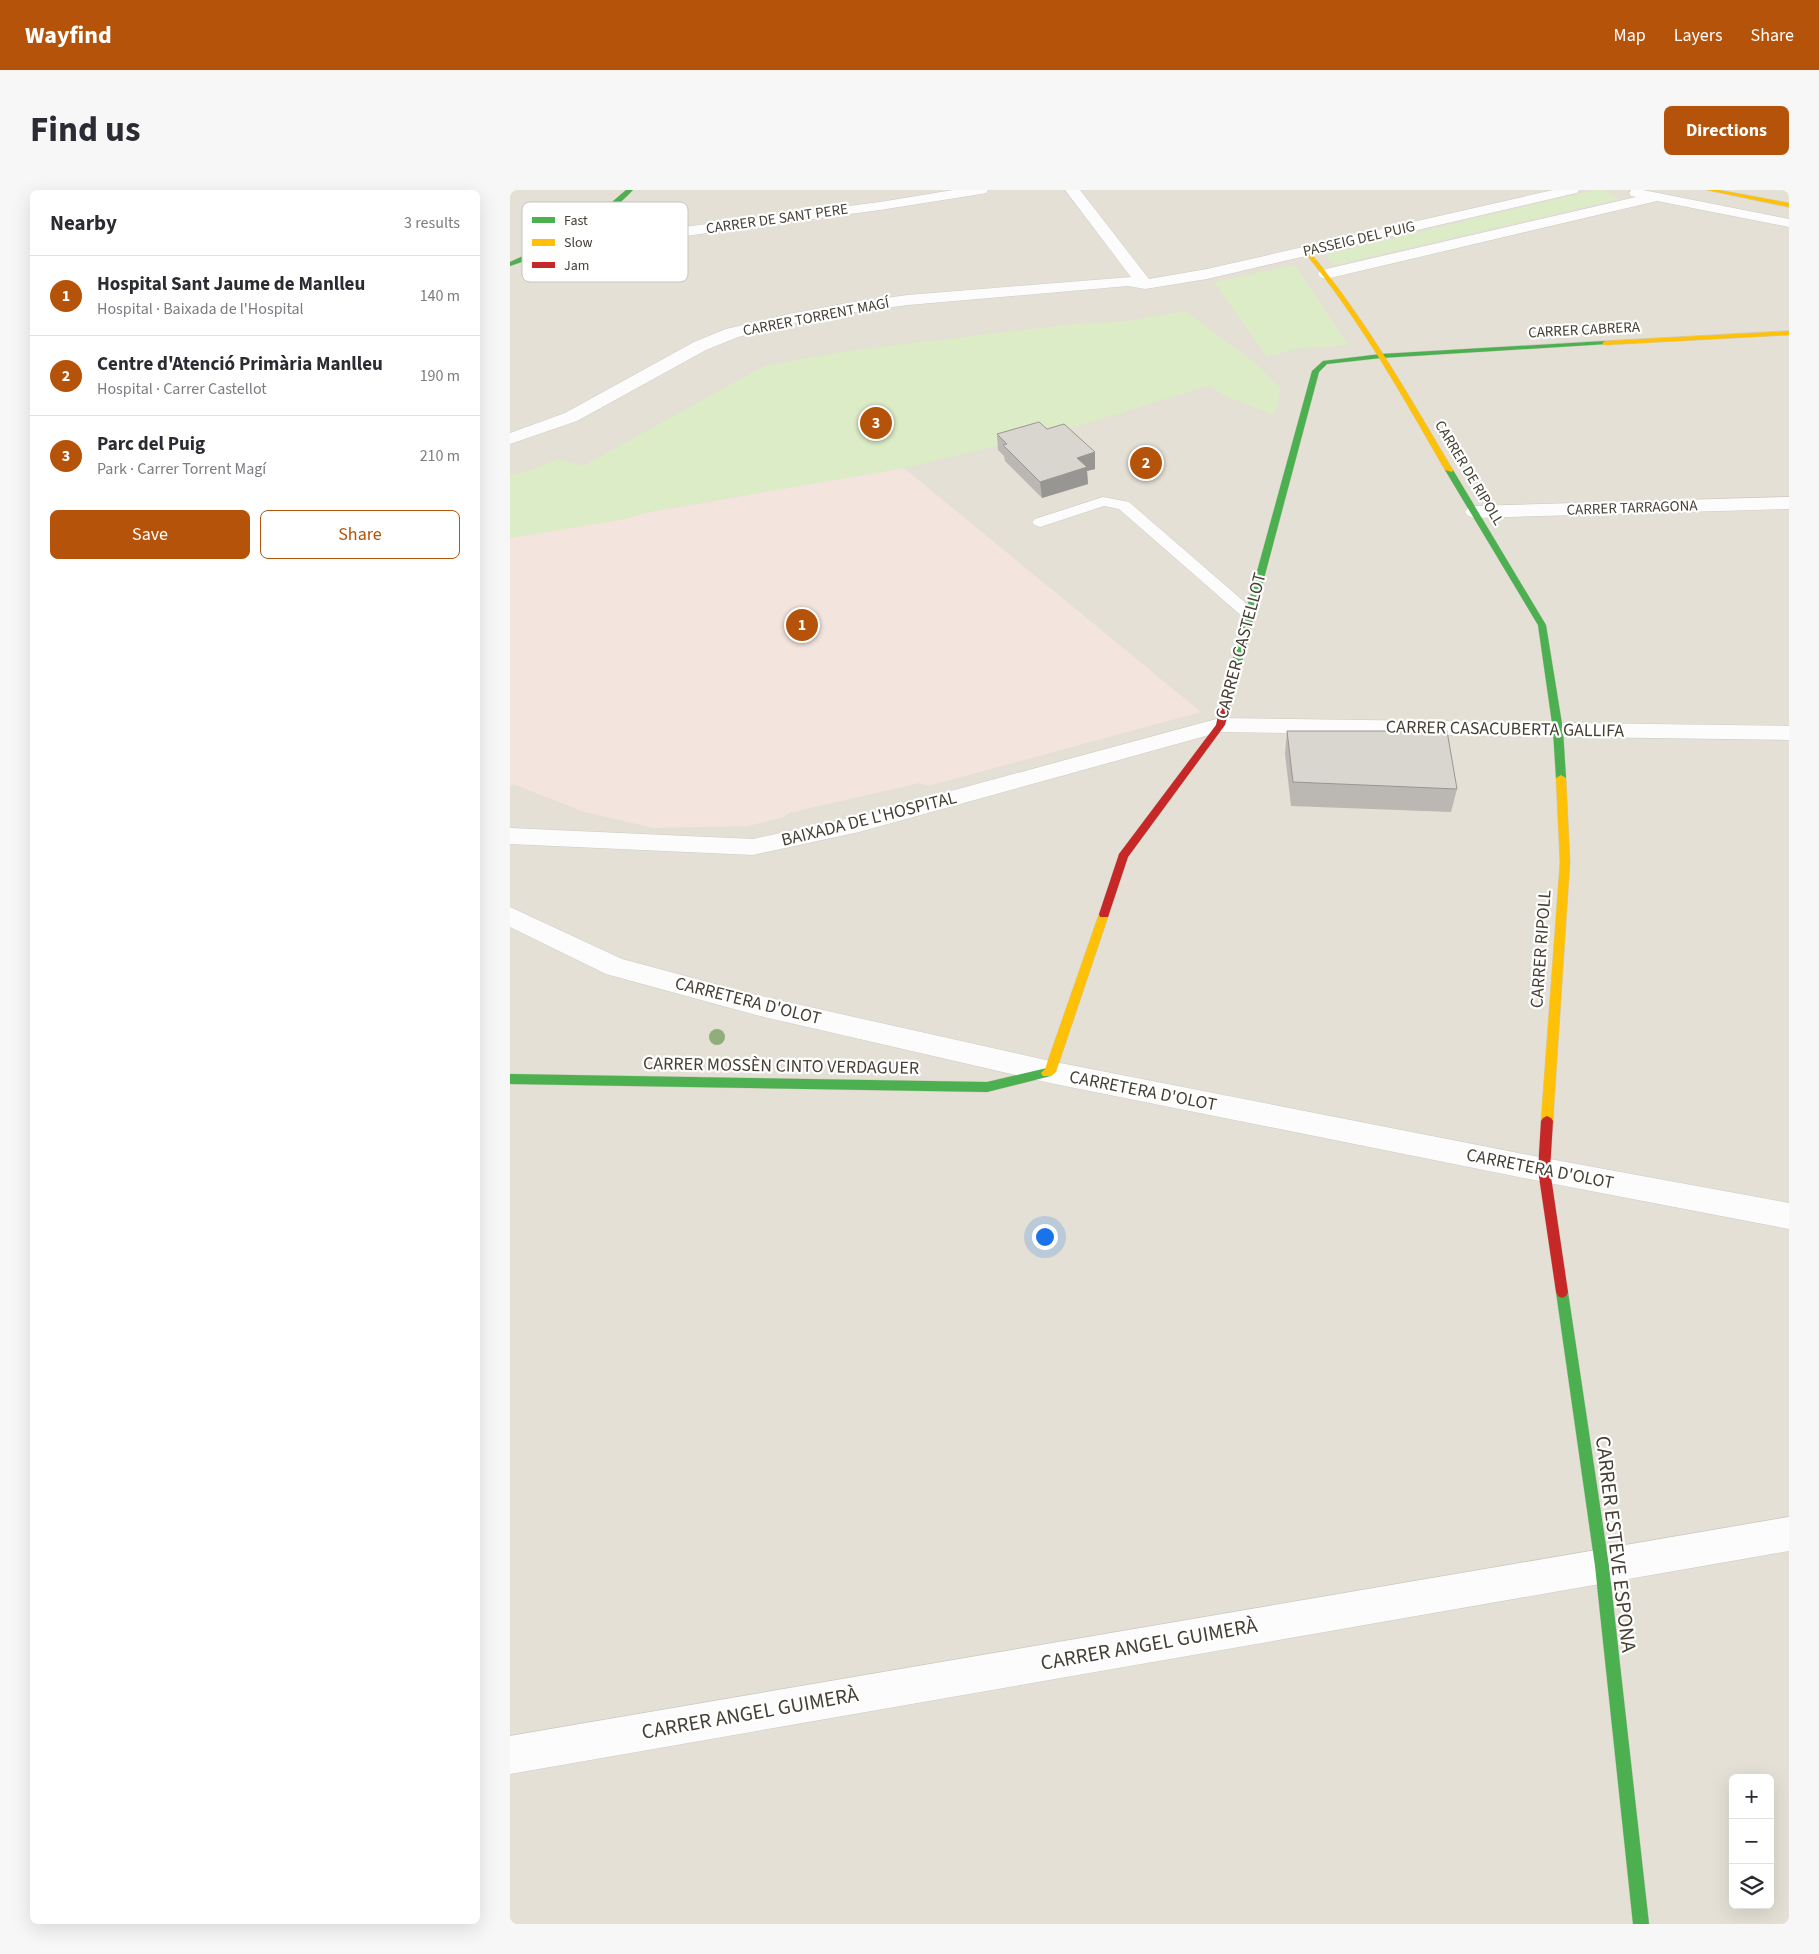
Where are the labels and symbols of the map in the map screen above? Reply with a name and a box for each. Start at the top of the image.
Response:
street label: CARRER DE SANT PERE [705,199,849,239]
legend [522,202,688,282]
text: Fast [564,211,588,231]
street label: PASSEIG DEL PUIG [1301,216,1417,262]
text: Slow [564,233,593,253]
text: Jam [564,256,589,276]
street label: CARRER TORRENT MAGÍ [741,292,892,341]
street label: CARRER CABRERA [1528,317,1641,343]
pin: 3 [860,404,892,442]
street label: CARRER DE RIPOLL [1429,417,1509,529]
pin: 2 [1130,444,1162,482]
street label: CARRER TARRAGONA [1566,495,1699,521]
street label: CARRER CASTELLOT [1209,570,1273,722]
pin: 1 [786,606,818,644]
street label: CARRER CASACUBERTA GALLIFA [1386,714,1625,744]
street label: BAIXADA DE L'HOSPITAL [779,785,960,853]
street label: CARRER RIPOLL [1524,889,1558,1009]
street label: CARRETERA D'OLOT [672,971,824,1031]
street label: CARRER MOSSÈN CINTO VERDAGUER [643,1051,919,1081]
street label: CARRETERA D'OLOT [1067,1064,1219,1118]
street label: CARRETERA D'OLOT [1464,1142,1616,1196]
your location [1032,1224,1058,1250]
street label: CARRER ESTEVE ESPONA [1588,1434,1644,1655]
street label: CARRER ANGEL GUIMERÀ [1038,1610,1260,1678]
street label: CARRER ANGEL GUIMERÀ [639,1679,861,1747]

